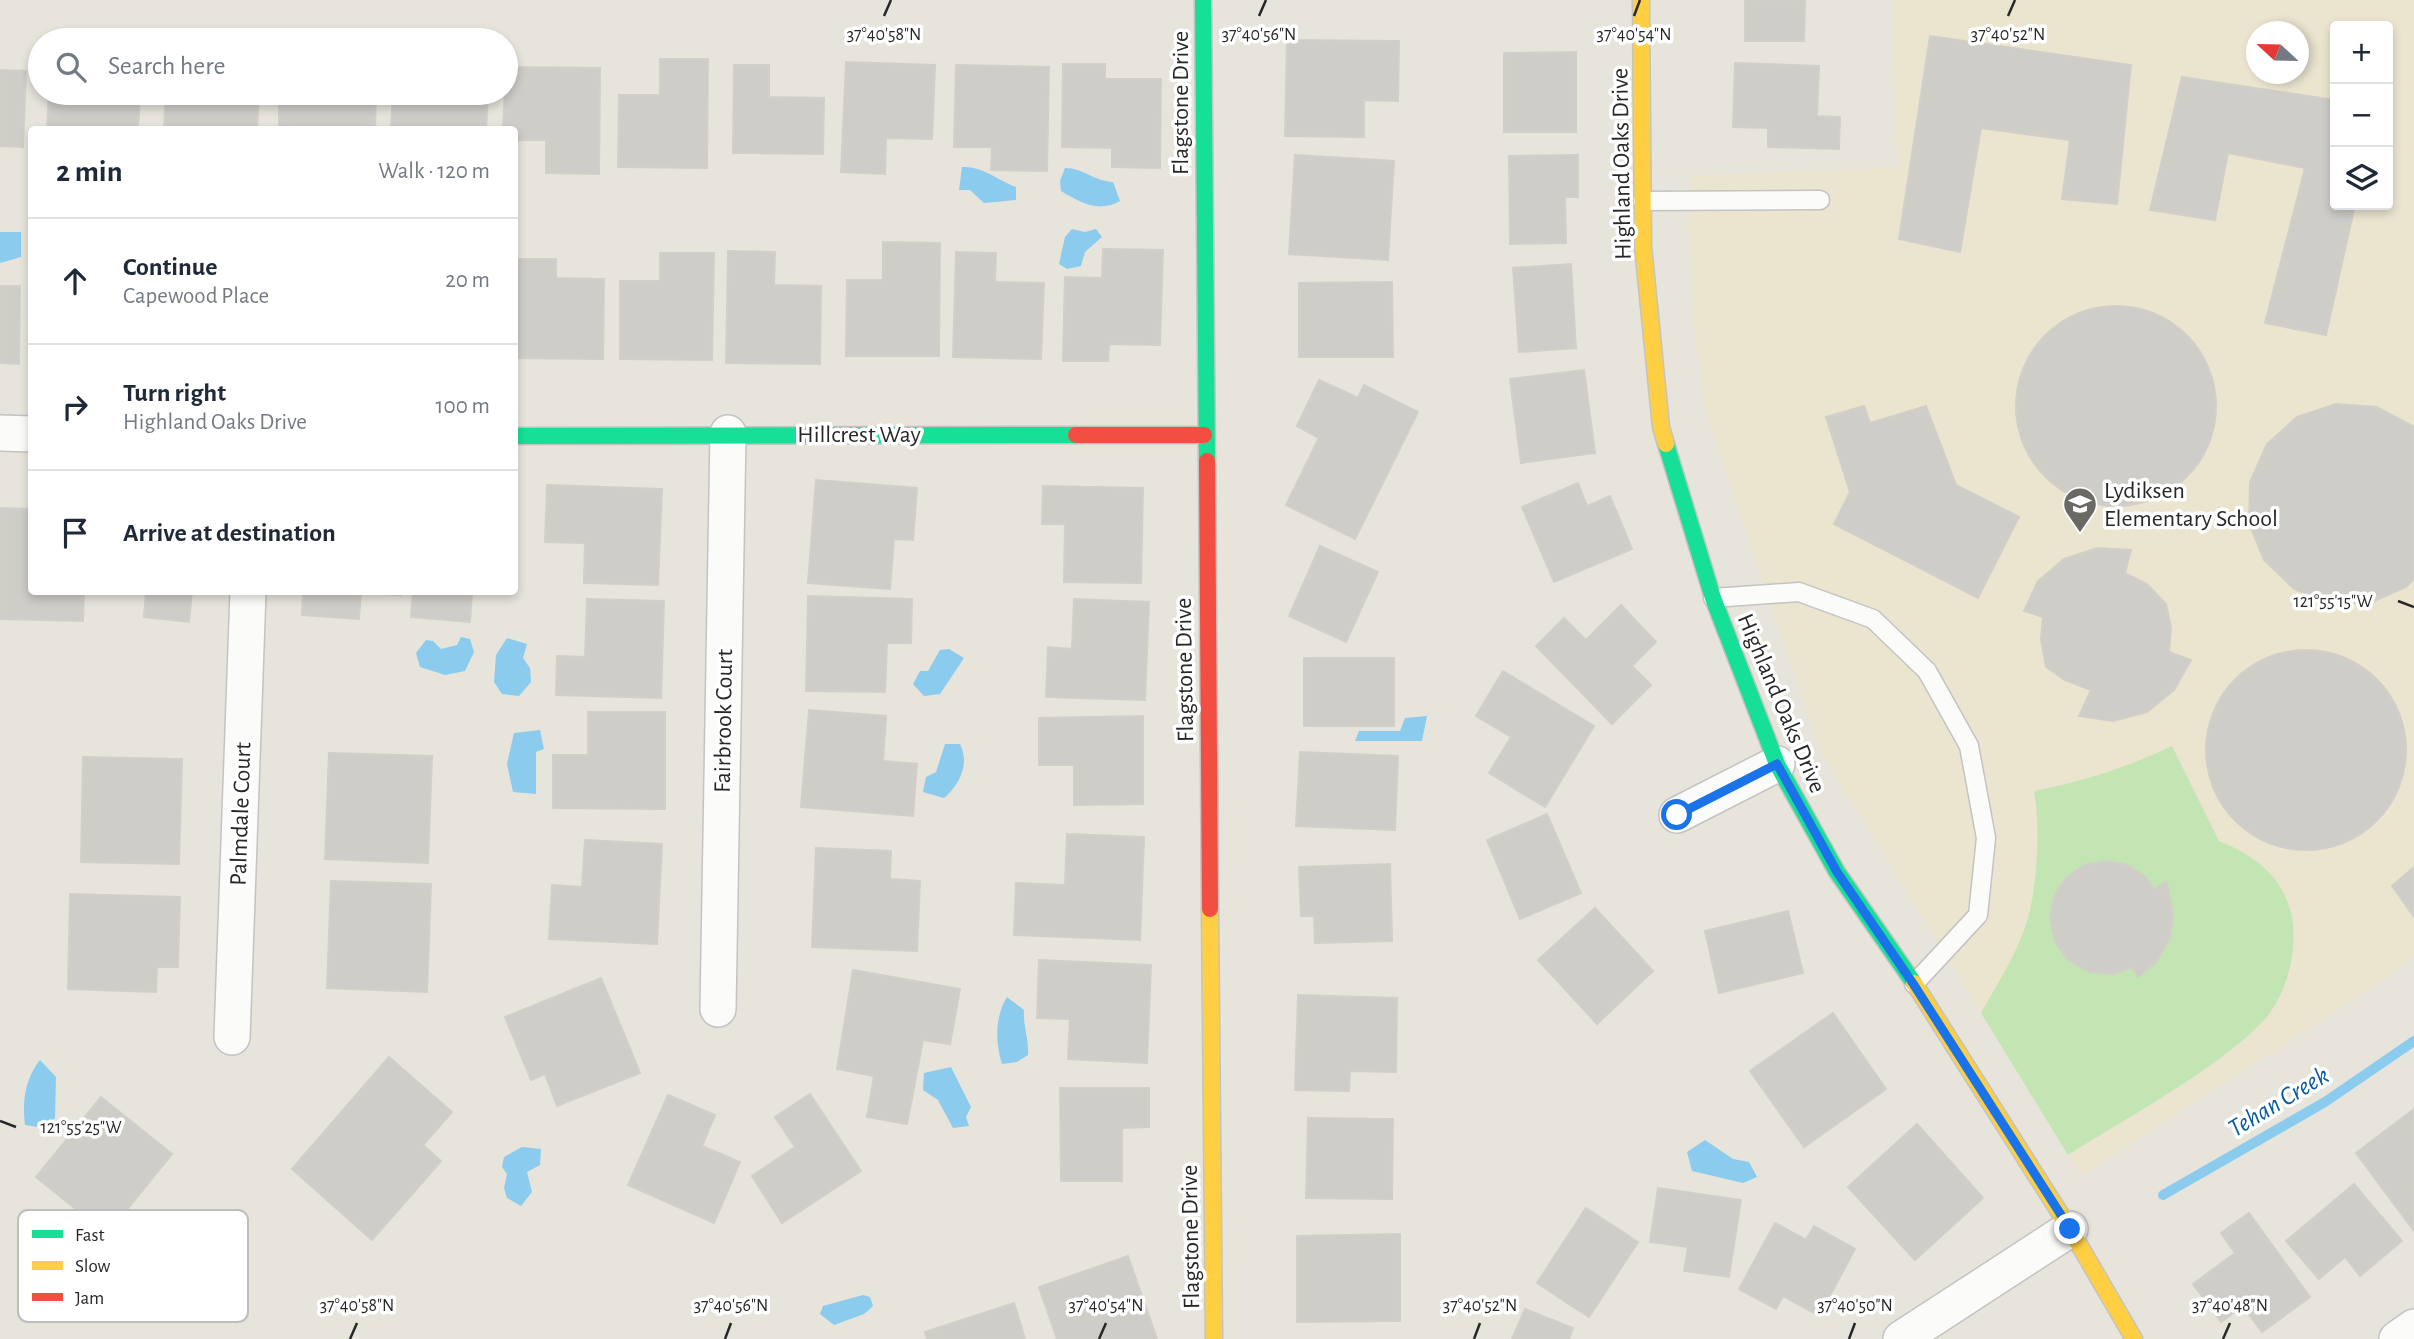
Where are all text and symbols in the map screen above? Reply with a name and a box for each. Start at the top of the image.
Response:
north arrow [2246,21,2309,84]
map controls [2330,21,2393,210]
button: + [2330,21,2393,84]
text: 37°40'58"N [847,26,921,44]
text: 37°40'56"N [1222,26,1296,44]
text: 37°40'54"N [1597,26,1671,44]
text: 37°40'52"N [1971,26,2045,44]
search box [28,28,518,105]
street label: Flagstone Drive [1169,31,1193,175]
icon: search [52,48,90,86]
text: Search here [108,53,226,79]
street label: Highland Oaks Drive [1608,68,1636,260]
button: − [2330,84,2393,147]
button: layers [2330,147,2393,210]
text: 2 min [56,157,123,187]
text: Walk · 120 m [378,160,490,183]
text: Continue [123,254,218,280]
icon: ahead [56,262,94,300]
text: 20 m [445,269,490,292]
text: Capewood Place [123,285,269,308]
text: Turn right [123,380,226,406]
icon: right [56,388,94,426]
text: 100 m [436,395,490,418]
text: Highland Oaks Drive [123,411,307,434]
street label: Hillcrest Way [797,423,921,447]
place label: Lydiksen Elementary School [2104,479,2278,531]
school or university icon: Lydiksen Elementary School [2061,485,2099,534]
icon: arrive [56,514,94,552]
text: Arrive at destination [123,520,336,546]
text: 121°55'15"W [2294,593,2372,611]
street label: Flagstone Drive [1172,598,1198,742]
street label: Highland Oaks Drive [1733,610,1830,796]
street label: Fairbrook Court [711,649,737,793]
street label: Palmdale Court [226,741,256,886]
route start [1661,799,1692,830]
water label: Tehan Creek [2224,1062,2333,1142]
text: 121°55'25"W [41,1119,121,1137]
street label: Flagstone Drive [1178,1165,1204,1309]
legend [18,1210,248,1322]
route end [2054,1213,2085,1244]
text: Fast [75,1226,105,1245]
text: Slow [75,1257,111,1276]
text: Jam [75,1289,104,1308]
text: 37°40'58"N [320,1297,394,1315]
text: 37°40'56"N [694,1297,768,1315]
text: 37°40'54"N [1069,1297,1143,1315]
text: 37°40'52"N [1443,1297,1517,1315]
text: 37°40'50"N [1817,1297,1893,1315]
text: 37°40'48"N [2192,1297,2268,1315]

